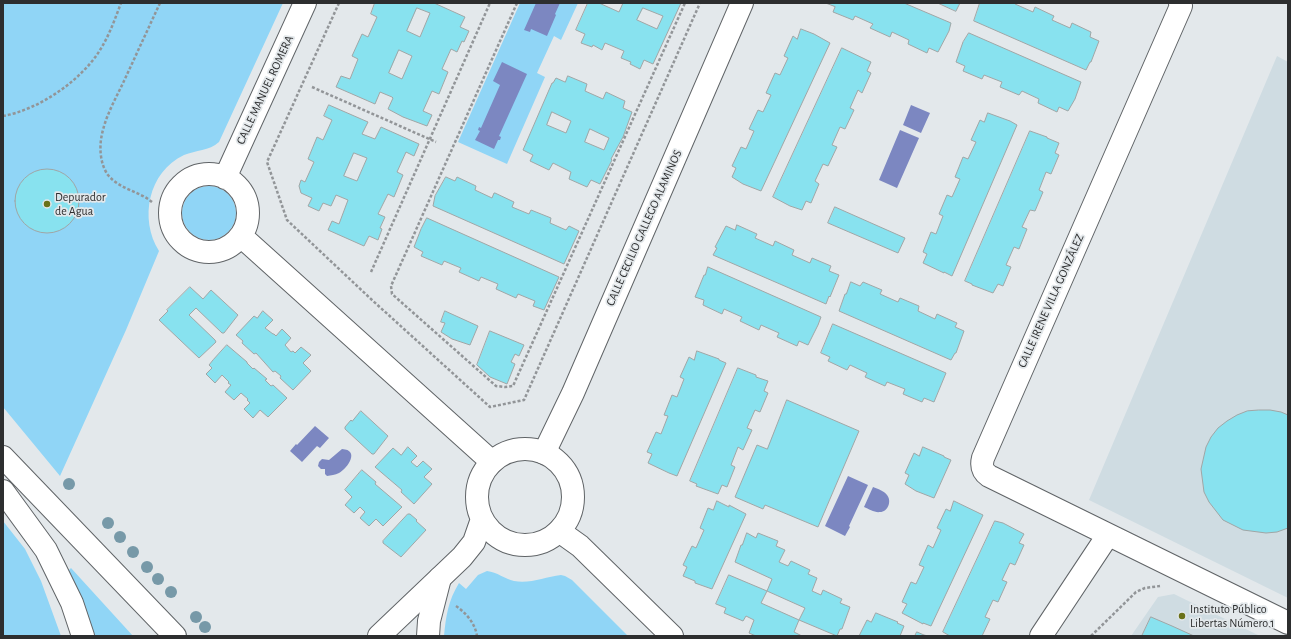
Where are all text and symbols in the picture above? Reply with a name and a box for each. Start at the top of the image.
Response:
street label: CALLE MANUEL ROMERA [233,33,297,147]
street label: CALLE CECILIO GALLEGO ALAMINOS [603,148,685,308]
place label: Depurador de Agua [55,190,106,218]
marker: Depurador de Agua [42,199,52,209]
street label: CALLE IRENE VILLA GONZÁLEZ [1015,232,1087,370]
place label: Instituto Público Libertas Número 1 [1190,602,1274,630]
marker: Instituto Público Libertas Número 1 [1177,611,1187,621]

